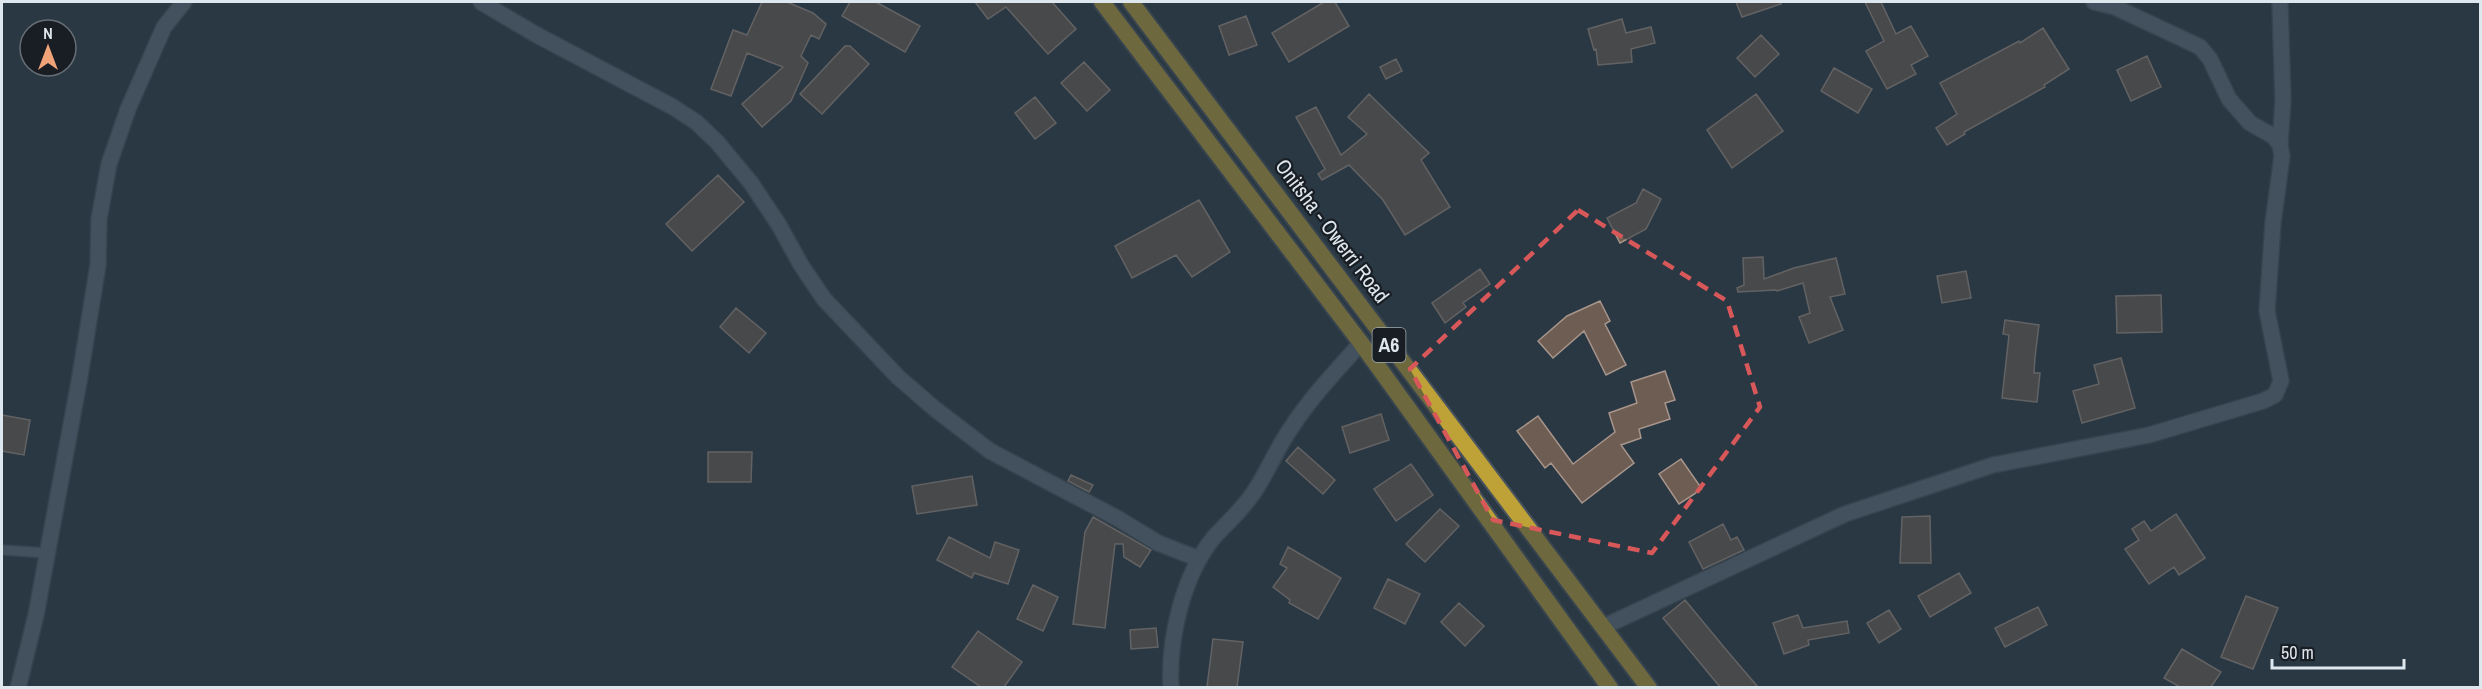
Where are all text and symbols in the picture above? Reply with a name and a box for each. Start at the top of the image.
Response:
north arrow [18,18,78,78]
text: N [43,22,53,44]
street label: Onitsha - Owerri Road [1269,153,1396,309]
road number: A6 [1372,328,1406,362]
scale bar [2272,632,2404,670]
text: 50 m [2281,640,2314,665]

